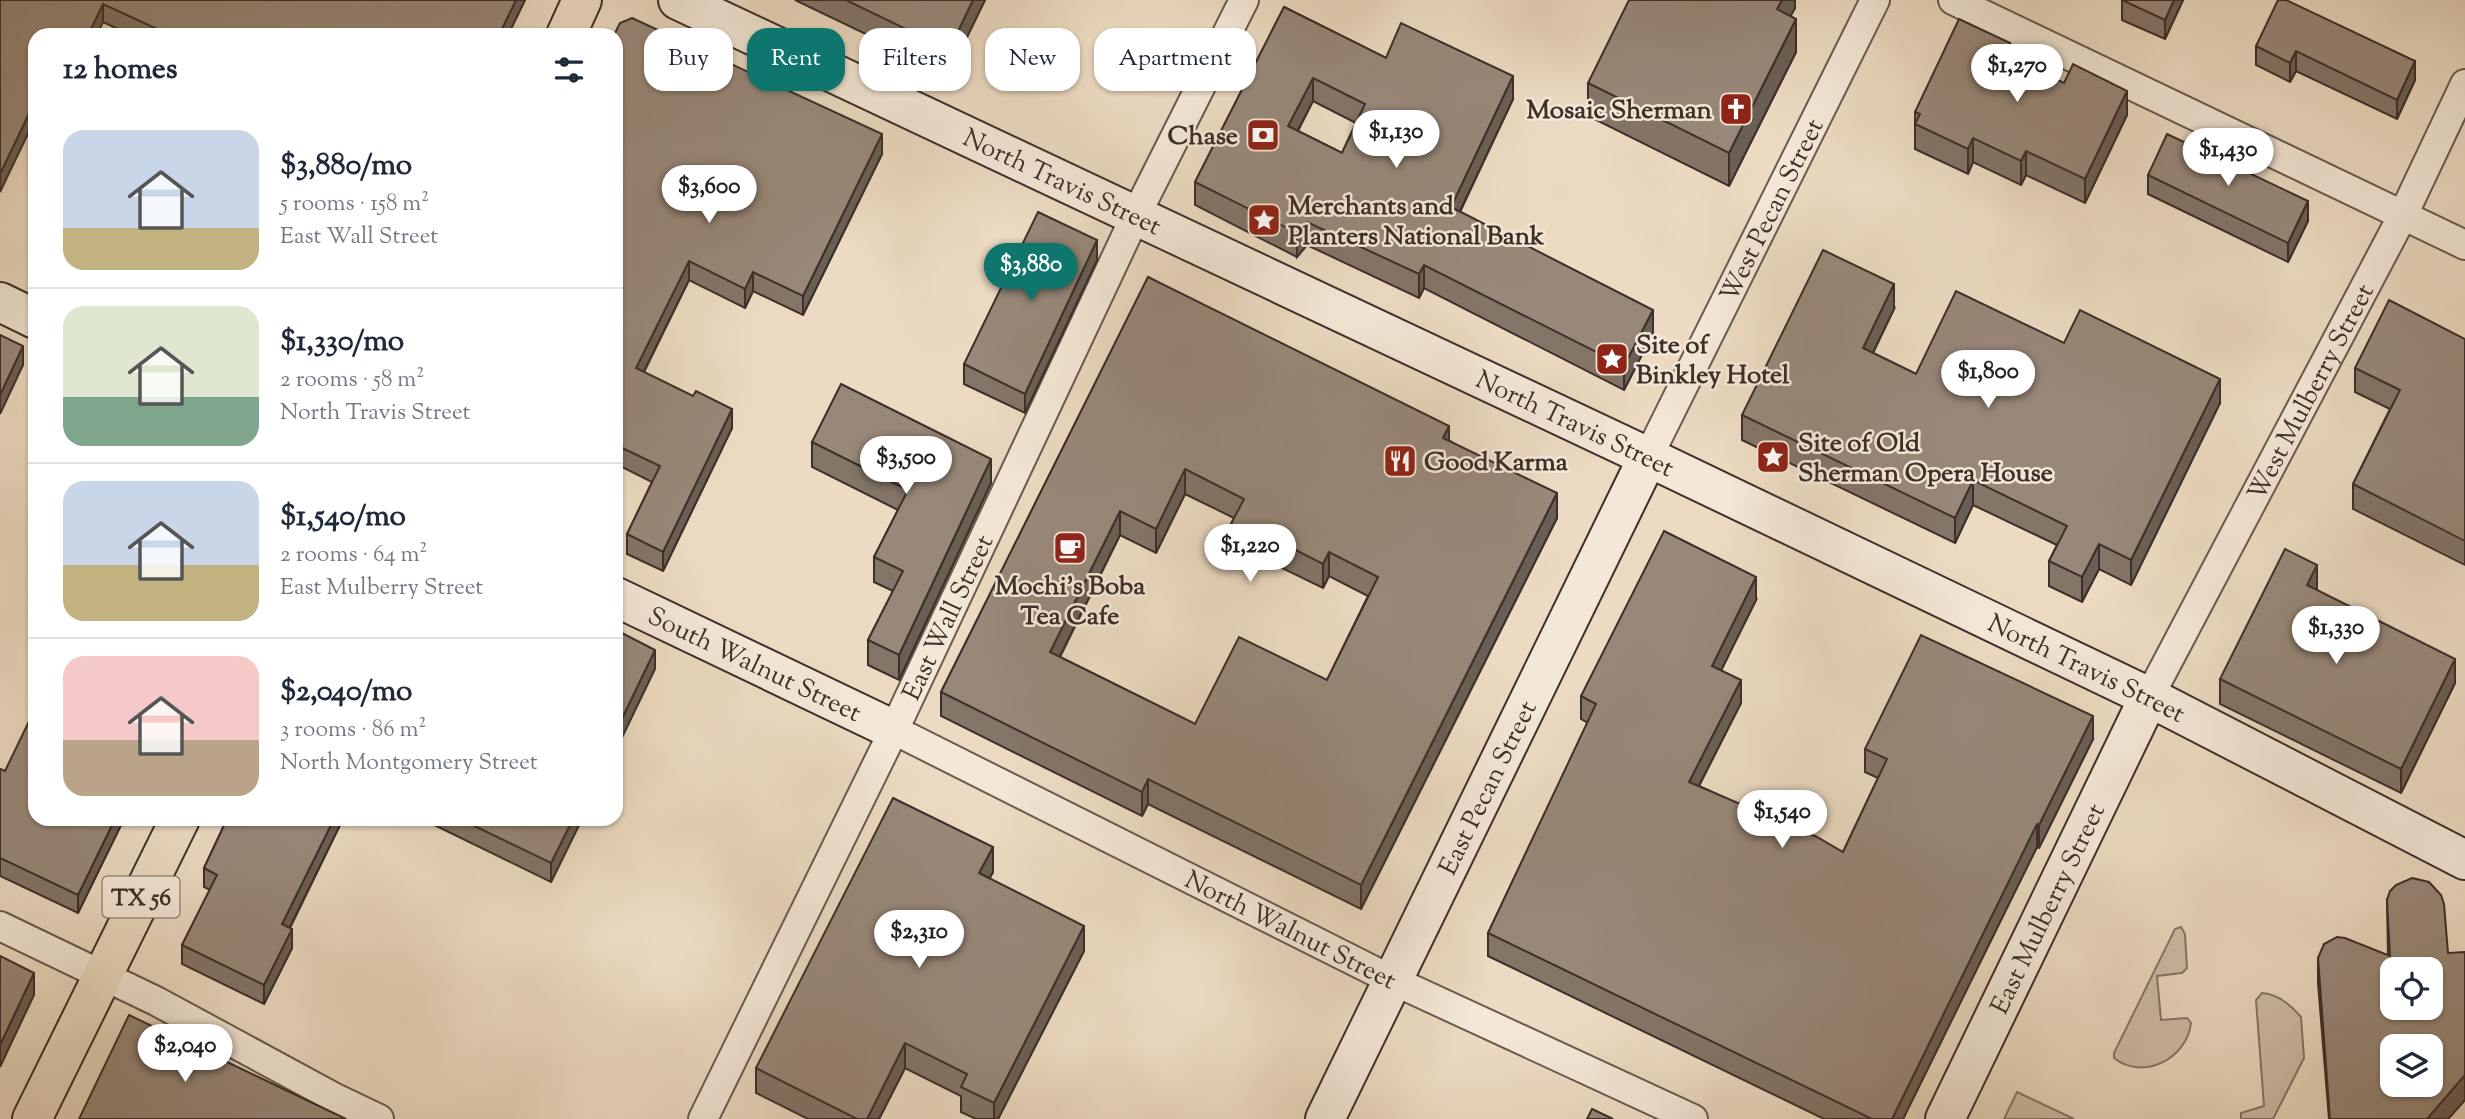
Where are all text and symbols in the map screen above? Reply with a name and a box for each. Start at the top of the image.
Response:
chip: Buy [644,28,733,91]
chip: Rent [747,28,845,91]
chip: Filters [859,28,971,91]
chip: New [985,28,1080,91]
chip: Apartment [1094,28,1256,91]
pin: $1,270 [1960,44,2074,104]
text: 12 homes [63,49,178,92]
text: $1,270 [1987,50,2047,83]
icon: filters [550,51,588,89]
church icon: Mosaic Sherman [1717,90,1755,128]
place label: Mosaic Sherman [1526,93,1713,130]
pin: $1,130 [1339,110,1453,170]
street label: West Pecan Street [1712,113,1834,309]
bank icon: Chase [1244,116,1282,154]
text: $1,130 [1369,116,1423,149]
place label: Chase [1167,119,1238,156]
street label: North Travis Street [956,121,1167,246]
pin: $1,430 [2171,128,2285,188]
text: $1,430 [2199,134,2257,167]
text: $3,880/mo [280,145,412,188]
icon: home [119,158,203,242]
pin: $3,600 [652,166,766,225]
text: $3,600 [678,171,740,204]
text: 5 rooms · 158 m² [280,188,429,221]
place label: Merchants and Planters National Bank [1288,189,1545,256]
place icon: Merchants and Planters National Bank [1245,201,1283,239]
text: East Wall Street [280,221,438,254]
pin: $3,880 [974,244,1088,303]
text: $3,880 [1000,249,1062,282]
street label: West Mulberry Street [2240,278,2385,508]
text: $1,330/mo [280,321,404,364]
place label: Site of Binkley Hotel [1636,328,1790,395]
icon: home [119,334,203,418]
place icon: Site of Binkley Hotel [1593,340,1631,378]
pin: $1,800 [1931,350,2045,410]
text: $1,800 [1957,356,2019,389]
street label: North Travis Street [1469,362,1680,488]
text: 2 rooms · 58 m² [280,364,424,397]
text: North Travis Street [280,397,470,430]
place label: Site of Old Sherman Opera House [1798,426,2053,493]
pin: $3,500 [849,436,963,496]
place icon: Site of Old Sherman Opera House [1754,438,1792,476]
text: $3,500 [876,442,936,475]
restaurant icon: Good Karma [1381,442,1419,480]
place label: Good Karma [1424,445,1568,482]
text: $1,540/mo [280,496,406,539]
icon: home [119,509,203,593]
pin: $1,220 [1193,524,1307,584]
street label: East Wall Street [894,529,1004,707]
cafe icon: Mochi’s Boba Tea Cafe [1051,529,1089,567]
text: $1,220 [1220,530,1280,563]
text: 2 rooms · 64 m² [280,539,427,572]
place label: Mochi’s Boba Tea Cafe [995,569,1145,636]
text: East Mulberry Street [280,572,483,605]
street label: South Walnut Street [641,599,867,733]
street label: North Travis Street [1981,606,2191,734]
pin: $1,330 [2279,606,2393,666]
text: $1,330 [2308,612,2364,645]
text: $2,040/mo [280,671,413,714]
icon: home [119,684,203,768]
street label: East Pecan Street [1431,695,1547,882]
text: 3 rooms · 86 m² [280,714,426,747]
text: North Montgomery Street [280,747,538,780]
pin: $1,540 [1725,790,1839,850]
text: $1,540 [1753,796,1811,829]
street label: East Mulberry Street [1982,798,2116,1021]
street label: North Walnut Street [1177,863,1402,1000]
road number: TX 56 [102,876,180,917]
pin: $2,310 [862,911,976,970]
text: $2,310 [890,916,948,949]
map controls [2380,957,2443,1097]
button: locate [2380,957,2443,1020]
pin: $2,040 [128,1024,242,1084]
text: $2,040 [154,1030,216,1063]
button: layers [2380,1034,2443,1097]

